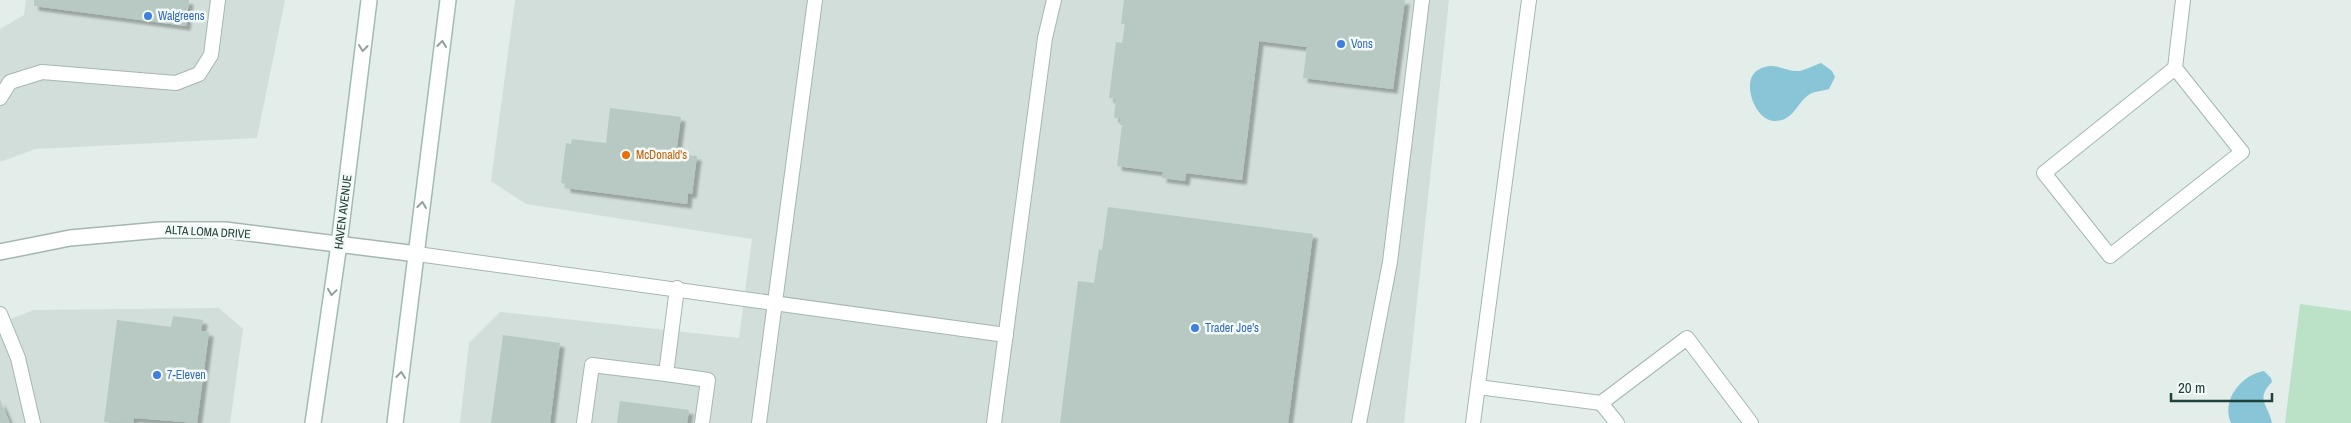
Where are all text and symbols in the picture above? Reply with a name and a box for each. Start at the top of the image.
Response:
place label: Walgreens [158,8,205,24]
marker: Walgreens [142,10,154,22]
place label: Vons [1351,36,1373,52]
marker: Vons [1335,38,1347,50]
one-way arrow [436,40,447,48]
one-way arrow [358,45,369,53]
place label: McDonald's [636,147,687,163]
marker: McDonald's [620,149,632,161]
street label: HAVEN AVENUE [330,174,356,250]
one-way arrow [416,201,427,209]
street label: ALTA LOMA DRIVE [164,222,251,242]
one-way arrow [327,288,338,296]
place label: Trader Joe's [1205,320,1259,336]
marker: Trader Joe's [1189,322,1201,334]
place label: 7-Eleven [167,367,206,383]
marker: 7-Eleven [151,369,163,381]
one-way arrow [395,370,406,378]
scale bar [2171,370,2272,402]
text: 20 m [2178,377,2205,398]

